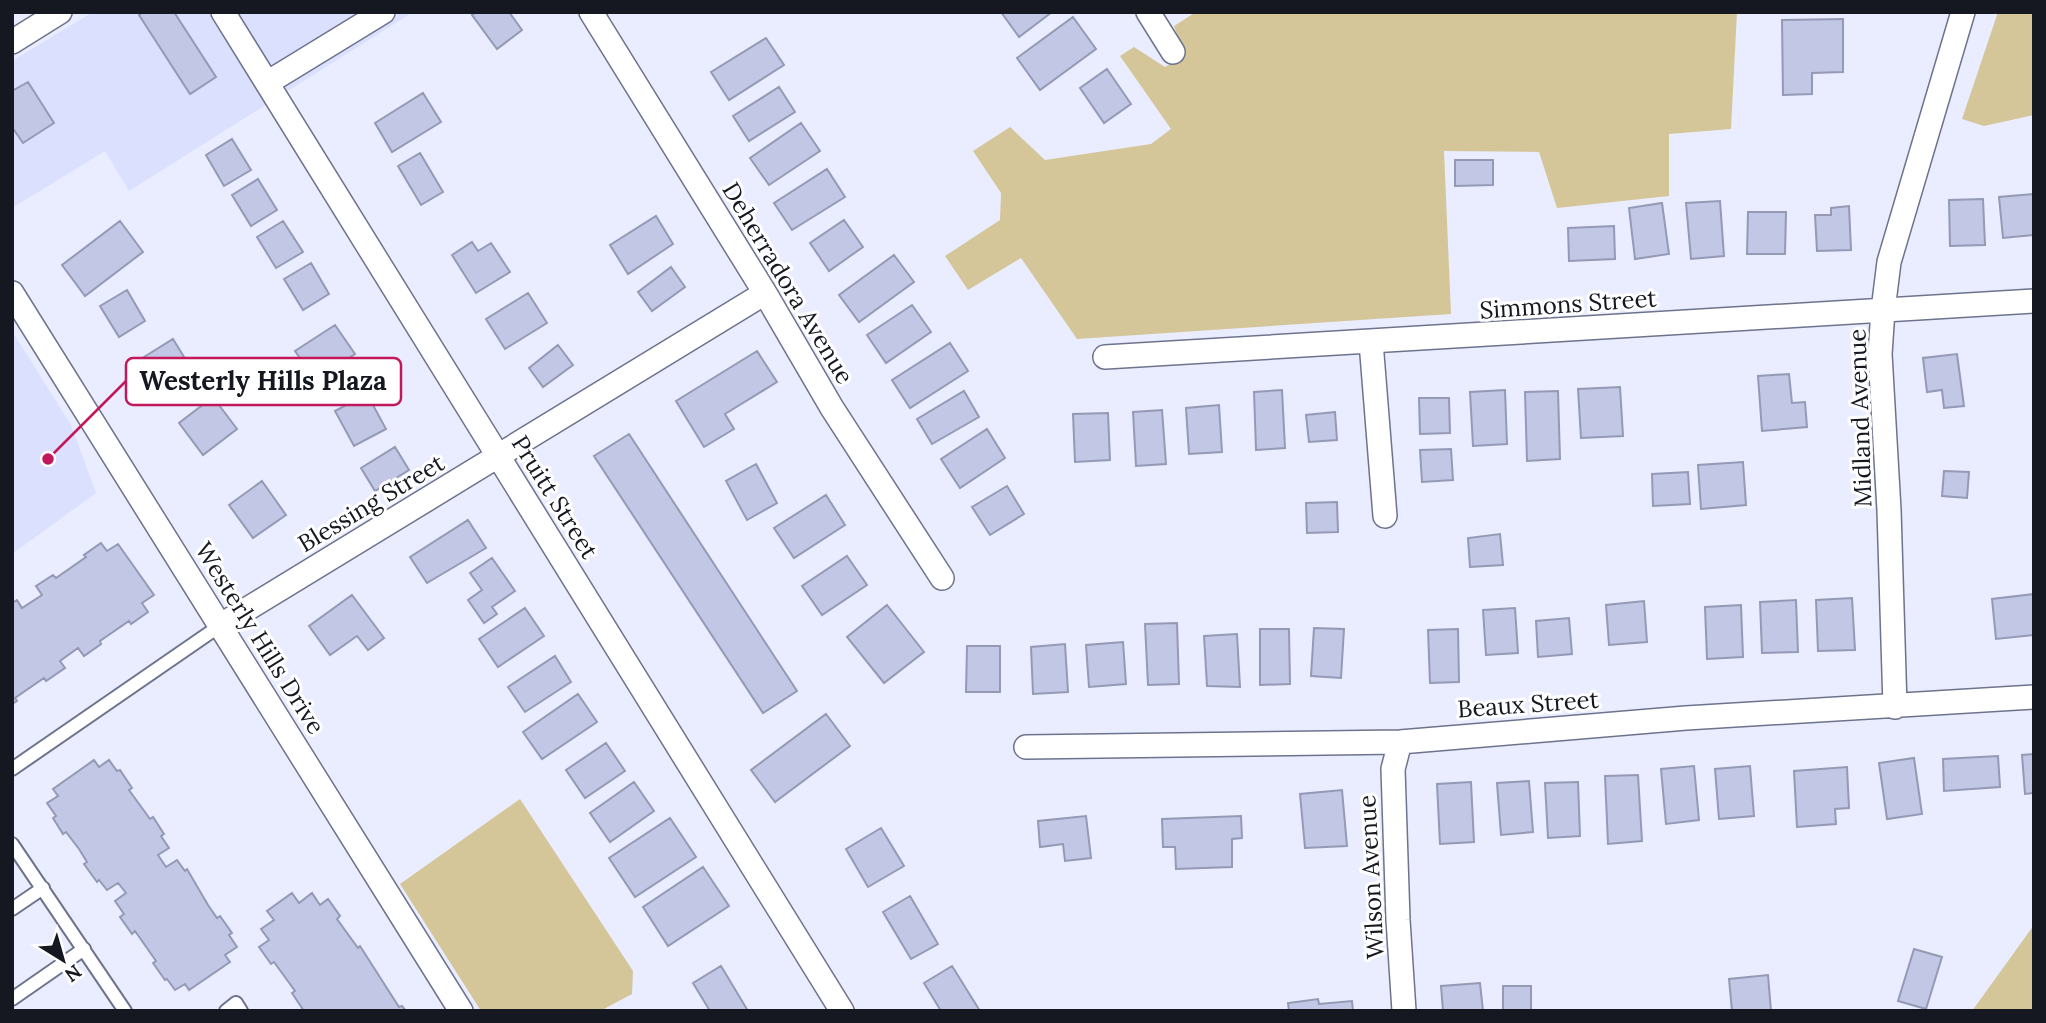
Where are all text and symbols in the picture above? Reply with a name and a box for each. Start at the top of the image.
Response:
street label: Deherradora Avenue [715,176,861,390]
street label: Simmons Street [1479,282,1658,326]
street label: Midland Avenue [1841,328,1879,508]
callout: Westerly Hills Plaza [126,358,401,405]
text: Westerly Hills Plaza [139,364,387,397]
street label: Pruitt Street [505,430,605,565]
street label: Blessing Street [292,447,450,559]
street label: Westerly Hills Drive [188,536,332,740]
street label: Beaux Street [1456,684,1600,724]
street label: Wilson Avenue [1351,794,1391,960]
north arrow [28,925,98,995]
text: N [60,960,86,988]

